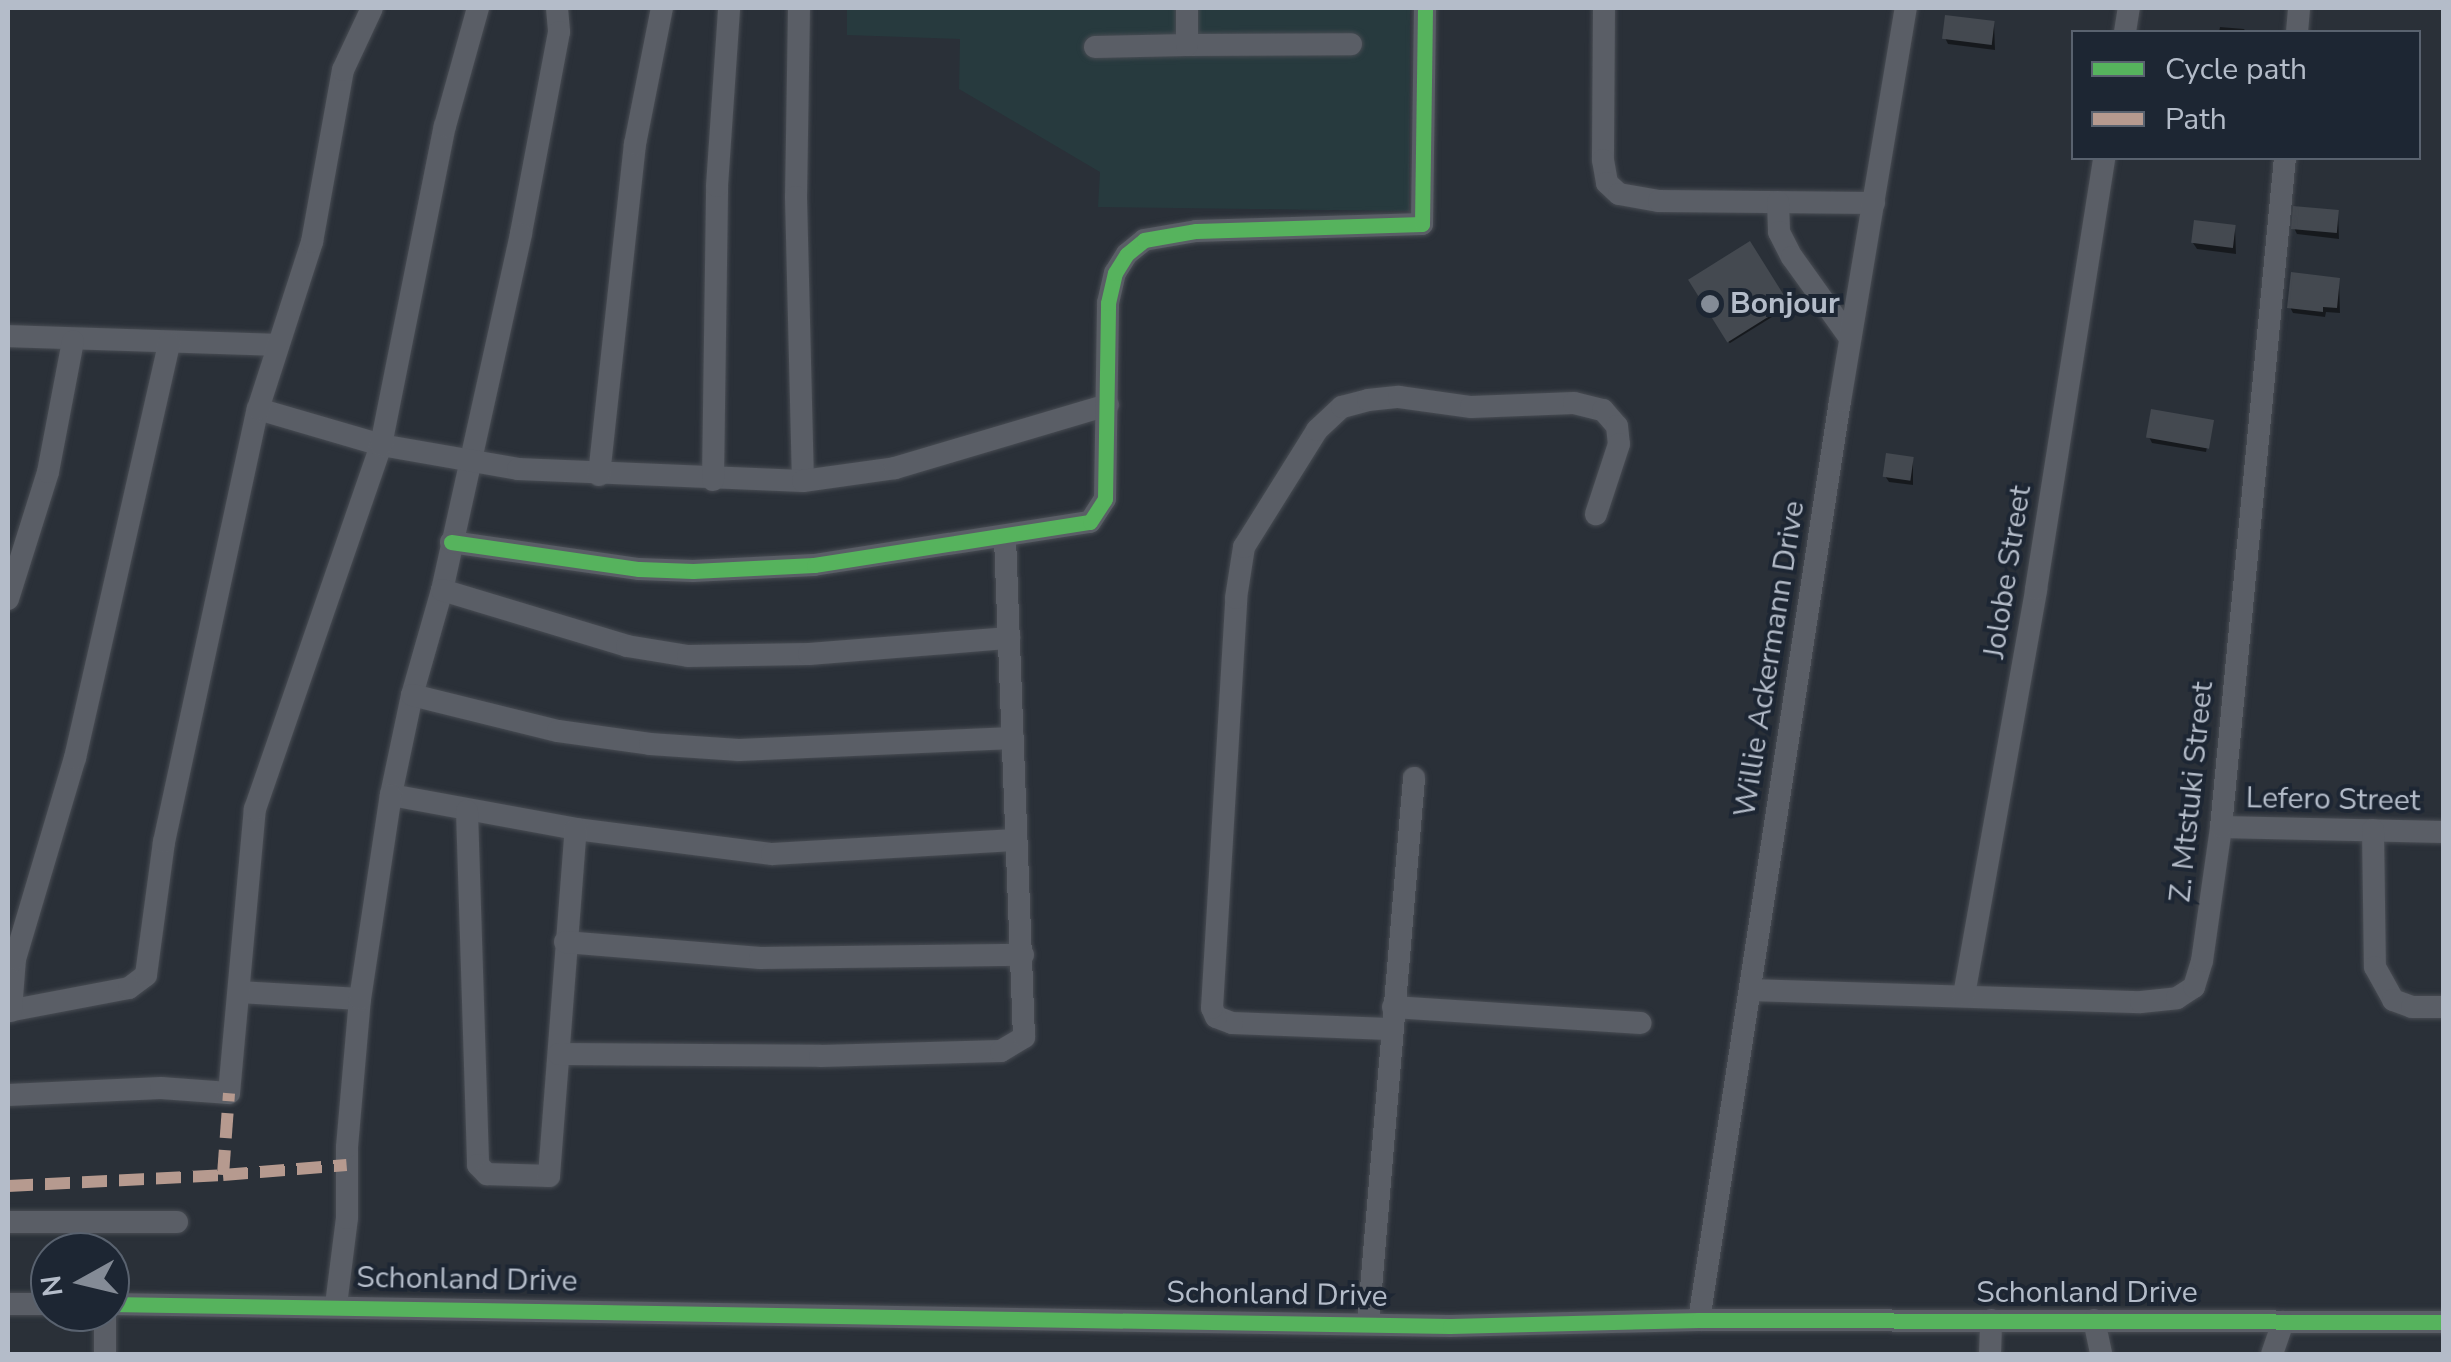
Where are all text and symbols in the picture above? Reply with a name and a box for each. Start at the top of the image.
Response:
legend [2071,30,2421,160]
text: Cycle path [2165,49,2307,90]
text: Path [2165,99,2227,140]
place label: Bonjour [1730,286,1840,322]
marker: Bonjour [1699,293,1721,315]
street label: Jolobe Street [1977,483,2039,661]
street label: Willie Ackermann Drive [1727,498,1813,820]
street label: Z. Mtstuki Street [2163,680,2221,904]
street label: Lefero Street [2245,780,2421,820]
north arrow [30,1232,130,1332]
street label: Schonland Drive [356,1260,578,1300]
text: N [32,1273,73,1299]
street label: Schonland Drive [1166,1275,1388,1315]
street label: Schonland Drive [1976,1275,2198,1311]

